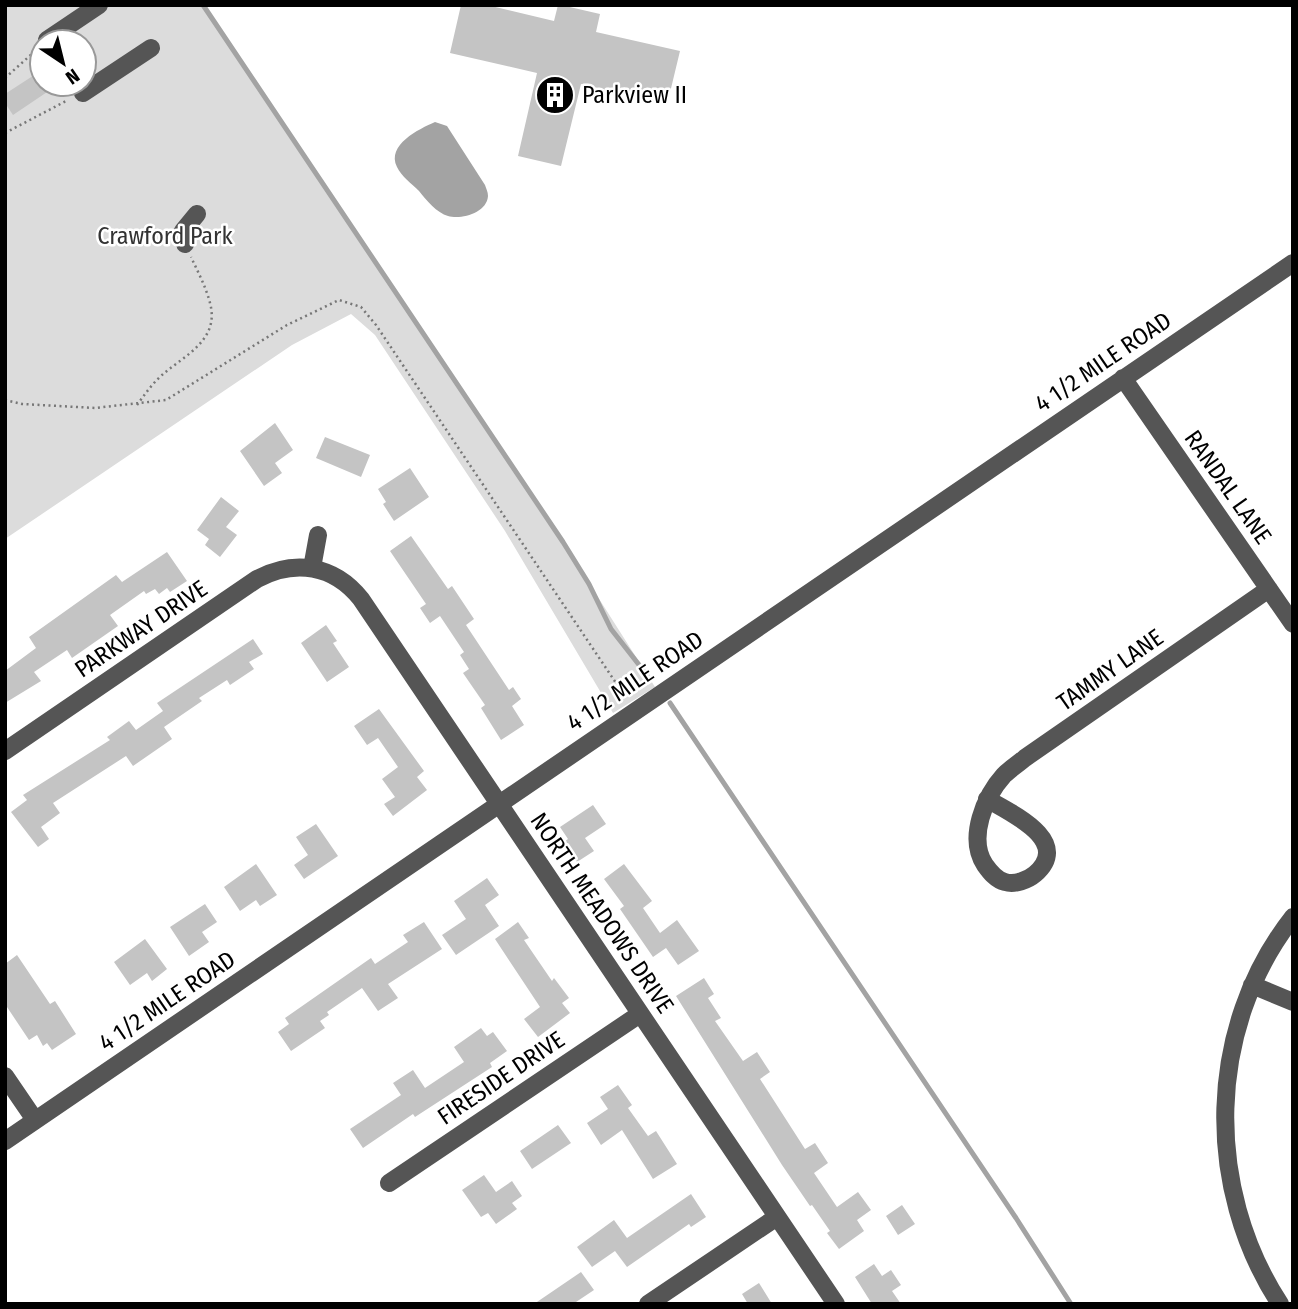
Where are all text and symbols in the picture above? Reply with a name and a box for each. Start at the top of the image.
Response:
north arrow [28,28,98,98]
text: N [61,64,84,89]
building icon: Parkview II [534,74,576,116]
place label: Parkview II [582,81,687,109]
park label: Crawford Park [97,222,234,250]
street label: 4 1/2 MILE ROAD [1030,306,1176,418]
street label: RANDAL LANE [1179,425,1277,549]
street label: PARKWAY DRIVE [70,575,212,683]
street label: TAMMY LANE [1052,623,1168,717]
street label: 4 1/2 MILE ROAD [562,625,708,737]
street label: NORTH MEADOWS DRIVE [525,808,679,1018]
street label: 4 1/2 MILE ROAD [94,945,240,1057]
street label: FIRESIDE DRIVE [432,1025,570,1131]

